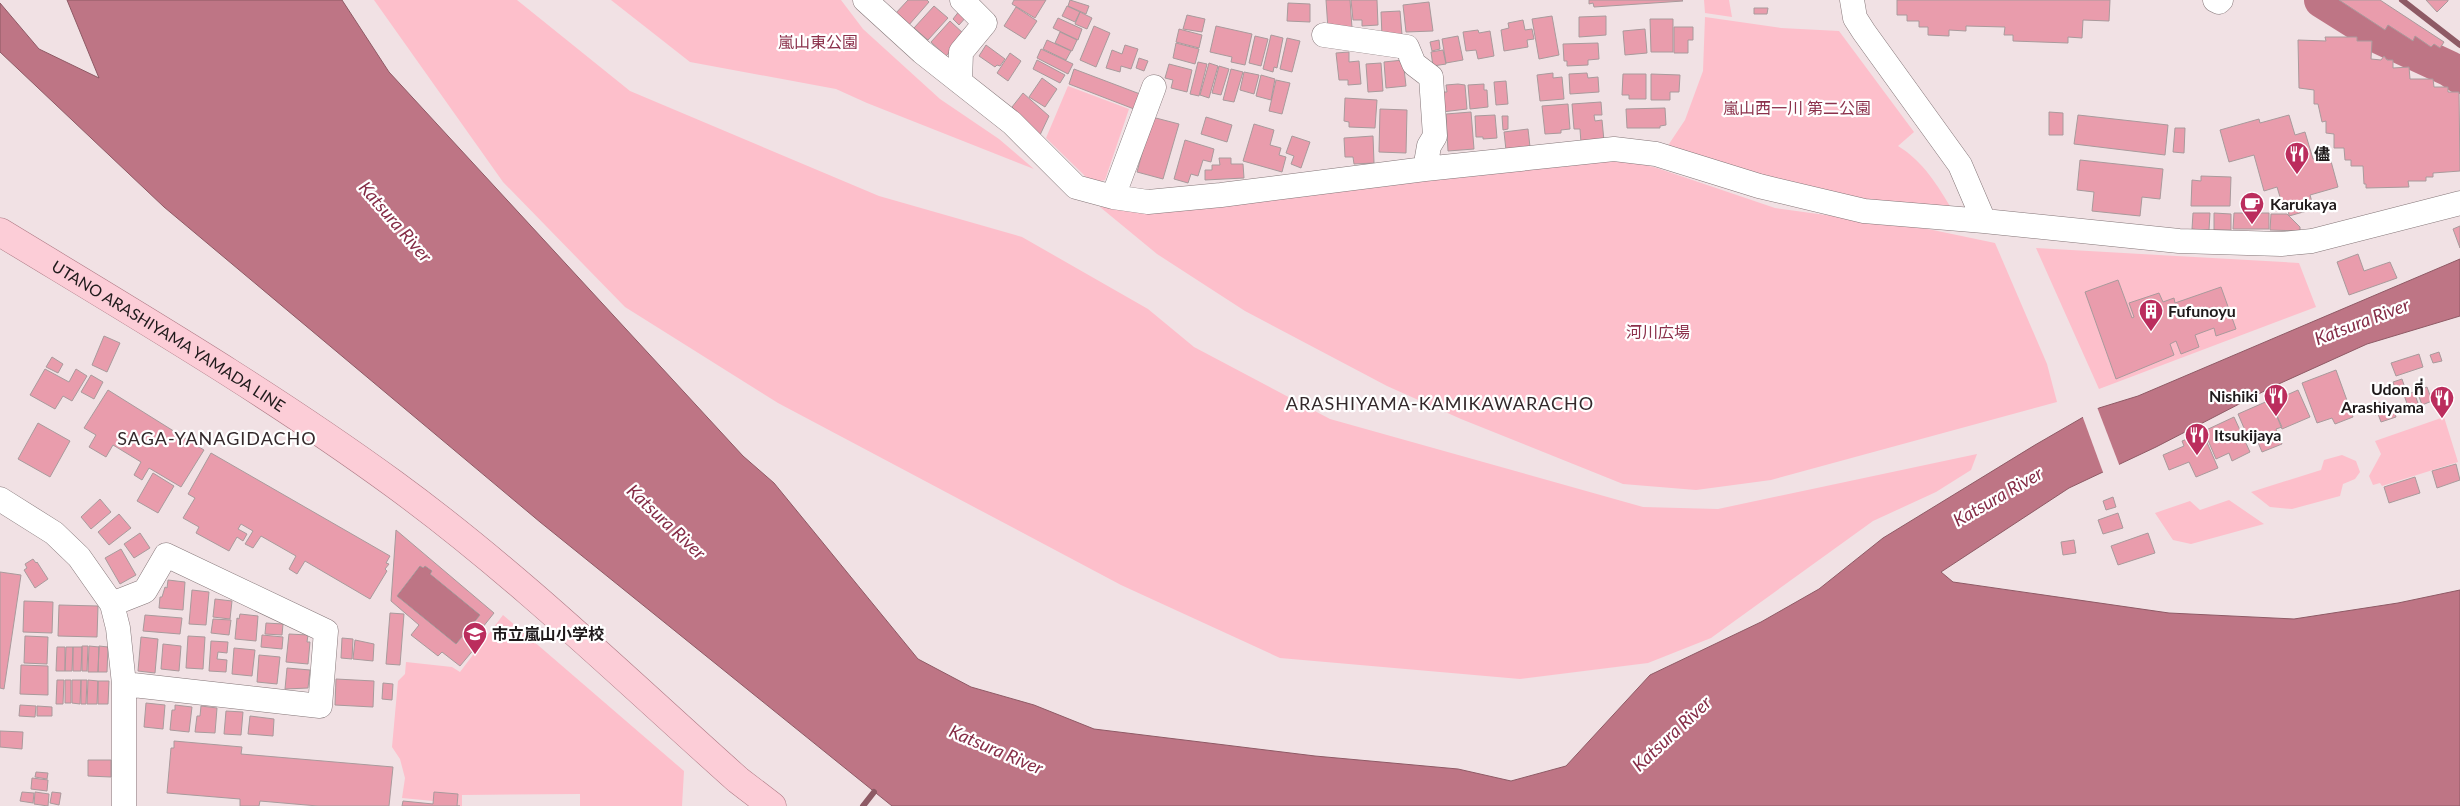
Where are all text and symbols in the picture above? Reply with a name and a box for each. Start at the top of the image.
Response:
park label: 嵐山東公園 [778,32,858,51]
park label: 嵐山西一川 第二公園 [1723,98,1871,117]
restaurant icon: 儘 [2284,141,2310,175]
place label: 儘 [2314,144,2330,163]
water label: Katsura River [355,176,437,267]
cafe icon: Karukaya [2239,191,2265,225]
place label: Karukaya [2270,194,2337,213]
street label: UTANO ARASHIYAMA YAMADA LINE [49,256,289,415]
water label: Katsura River [2311,293,2413,349]
building icon: Fufunoyu [2138,298,2164,332]
place label: Fufunoyu [2168,301,2236,320]
park label: 河川広場 [1626,322,1690,341]
place label: Udon ที่ Arashiyama [2340,378,2424,416]
restaurant icon: Nishiki [2263,383,2289,417]
restaurant icon: Udon ที่ Arashiyama [2429,385,2455,419]
place label: Nishiki [2209,386,2258,405]
district label: ARASHIYAMA-KAMIKAWARACHO [1286,392,1594,414]
restaurant icon: Itsukijaya [2184,422,2210,456]
place label: Itsukijaya [2214,425,2281,444]
district label: SAGA-YANAGIDACHO [117,427,317,449]
water label: Katsura River [1949,461,2047,531]
water label: Katsura River [623,479,711,564]
school or university icon: 市立嵐山小学校 [462,621,488,655]
place label: 市立嵐山小学校 [492,624,604,643]
water label: Katsura River [1627,691,1716,775]
water label: Katsura River [946,719,1047,779]

